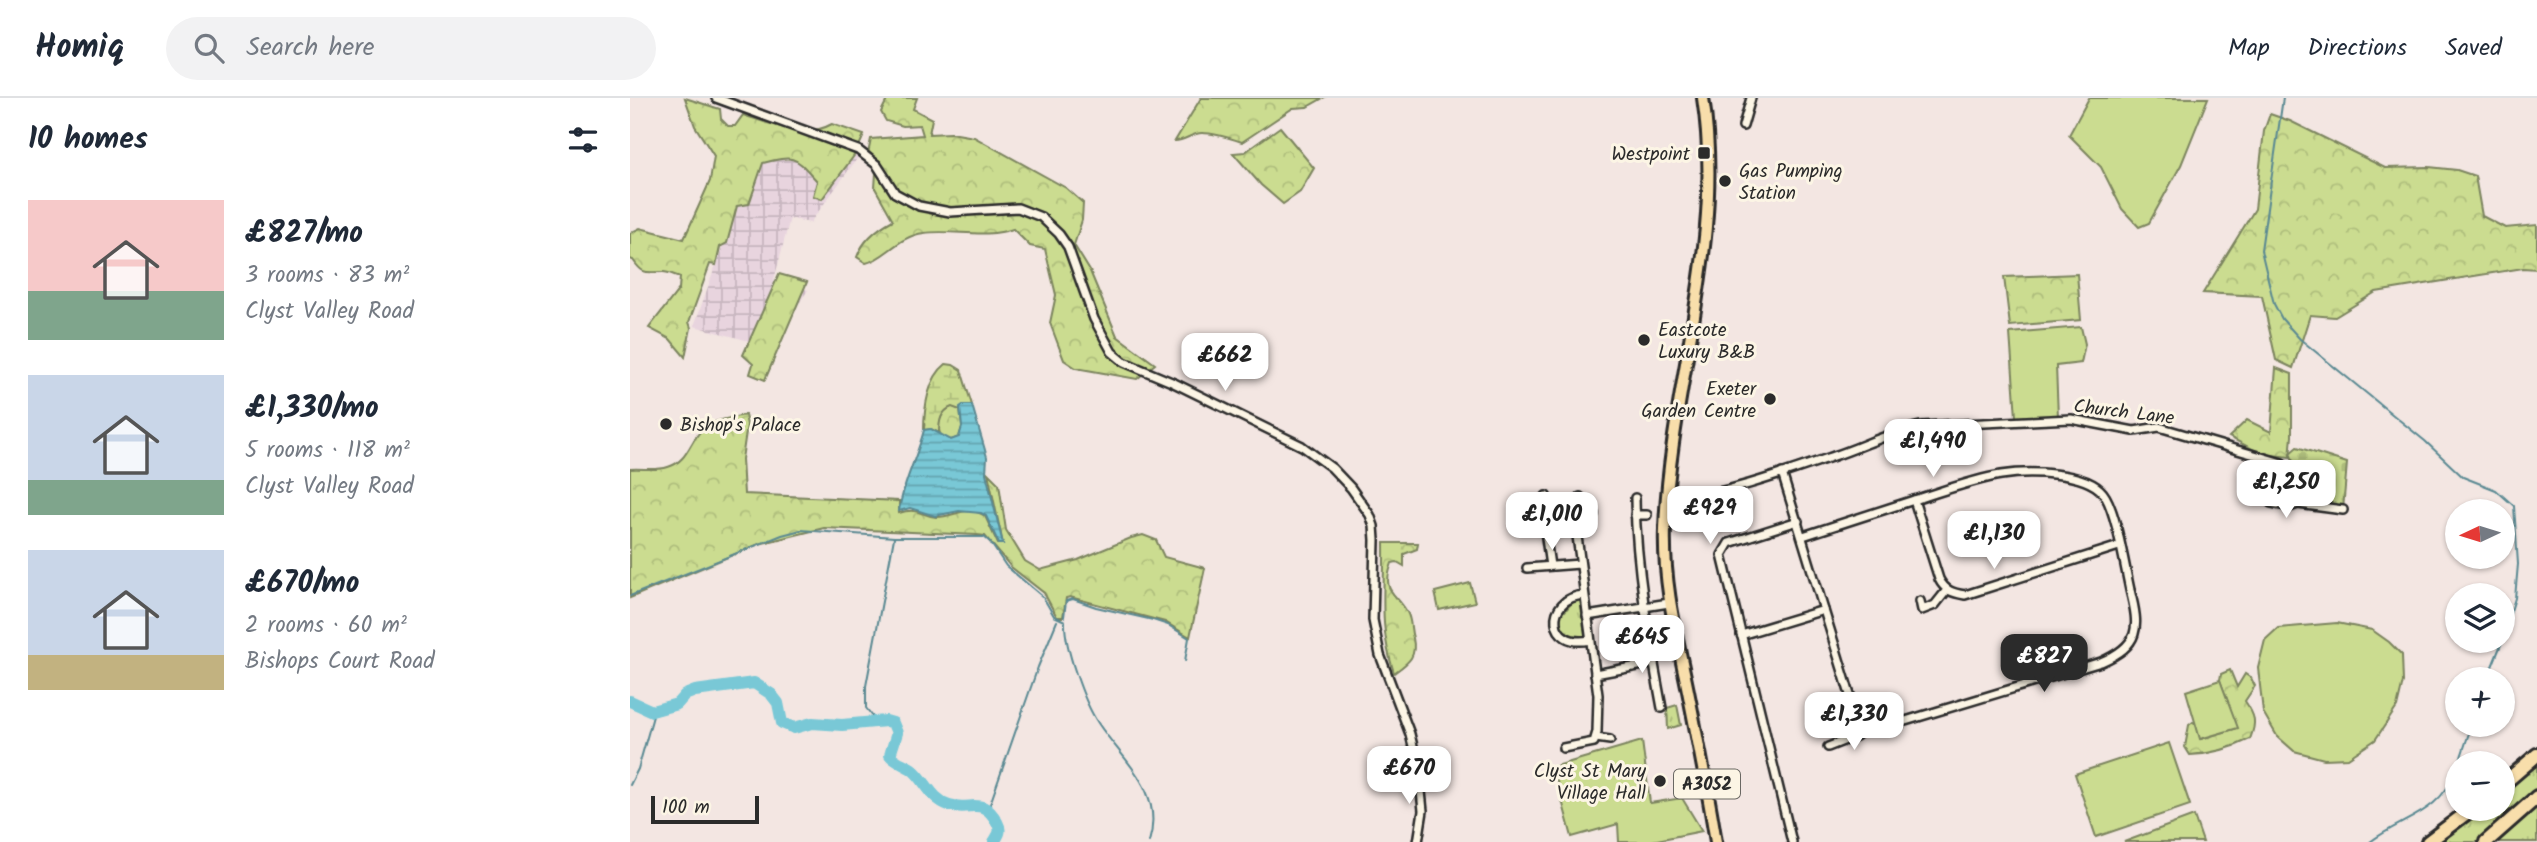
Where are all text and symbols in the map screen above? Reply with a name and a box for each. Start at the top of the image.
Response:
search box [166,17,656,80]
text: Homiq [35,22,124,75]
text: Search here [246,27,374,69]
icon: search [190,29,228,67]
text: Map [2228,29,2270,68]
text: Directions [2308,29,2407,68]
text: Saved [2445,29,2502,68]
text: 10 homes [28,116,148,164]
icon: filters [564,121,602,159]
place label: Westpoint [1611,140,1691,170]
marker: Westpoint [1696,145,1712,161]
place label: Gas Pumping Station [1739,157,1843,209]
marker: Gas Pumping Station [1717,173,1733,189]
text: £827/mo [245,210,363,258]
icon: home [84,228,168,312]
text: 3 rooms · 83 m² [245,258,409,294]
text: Clyst Valley Road [245,294,414,330]
place label: Eastcote Luxury B&B [1658,316,1755,368]
marker: Eastcote Luxury B&B [1636,332,1652,348]
pin: £662 [1184,334,1266,393]
text: £662 [1197,338,1253,374]
place label: Exeter Garden Centre [1641,375,1758,427]
text: £1,330/mo [245,385,379,433]
marker: Exeter Garden Centre [1762,391,1778,407]
street label: Church Lane [2072,392,2176,434]
icon: home [84,403,168,487]
place label: Bishop's Palace [680,411,801,441]
marker: Bishop's Palace [658,416,674,432]
pin: £1,490 [1876,420,1990,479]
text: £1,490 [1900,424,1966,460]
text: 5 rooms · 118 m² [245,433,410,469]
pin: £1,250 [2229,460,2343,520]
text: £1,250 [2253,465,2319,501]
text: Clyst Valley Road [245,469,414,505]
pin: £929 [1669,486,1751,546]
text: £929 [1683,491,1737,527]
pin: £1,010 [1495,492,1609,552]
text: £1,010 [1522,497,1582,533]
north arrow [2445,499,2515,569]
map controls [2445,499,2515,821]
pin: £1,130 [1937,512,2051,571]
text: £1,130 [1963,516,2025,552]
text: £670/mo [245,560,359,608]
icon: home [84,578,168,662]
button: layers [2445,583,2515,653]
text: 2 rooms · 60 m² [245,608,407,644]
pin: £645 [1601,616,1683,675]
text: £645 [1615,620,1669,656]
pin: £827 [2003,634,2085,694]
text: £827 [2017,639,2071,675]
text: Bishops Court Road [245,644,435,680]
button: + [2445,667,2515,737]
pin: £1,330 [1797,692,1911,752]
text: £1,330 [1821,697,1887,733]
pin: £670 [1368,746,1450,806]
text: £670 [1383,751,1435,787]
button: − [2445,751,2515,821]
place label: Clyst St Mary Village Hall [1534,757,1647,809]
road number: A3052 [1674,770,1740,798]
marker: Clyst St Mary Village Hall [1652,773,1668,789]
scale bar [651,793,760,825]
text: 100 m [662,793,710,823]

